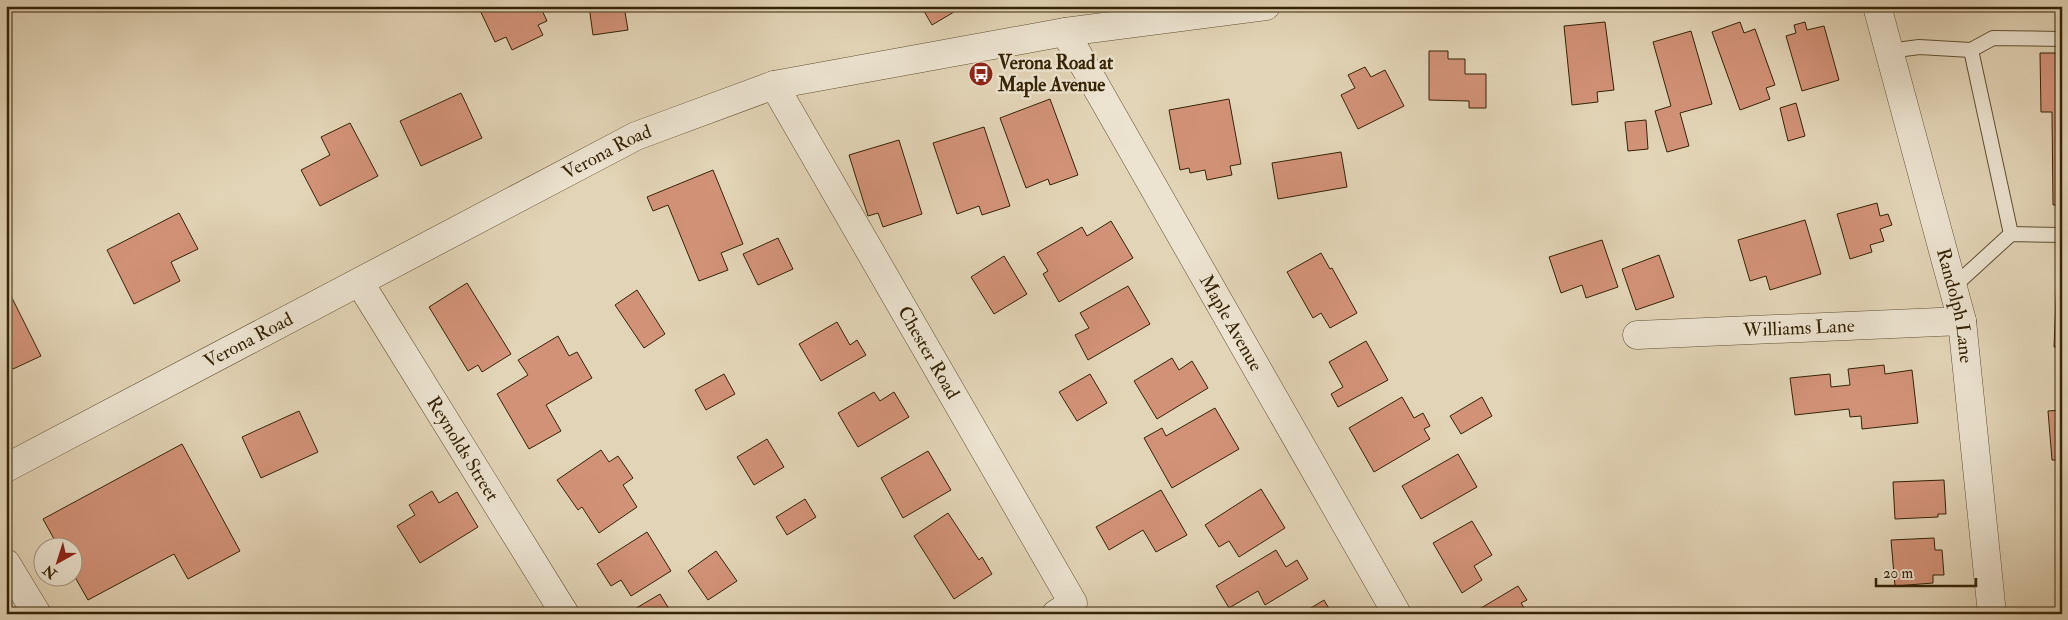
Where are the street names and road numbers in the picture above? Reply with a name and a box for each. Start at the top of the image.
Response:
street label: Verona Road [558,119,655,185]
street label: Randolph Lane [1931,246,1978,364]
street label: Maple Avenue [1194,270,1268,376]
street label: Chester Road [892,302,965,404]
street label: Verona Road [200,307,298,374]
street label: Williams Lane [1742,314,1855,342]
street label: Reynolds Street [421,392,504,506]

